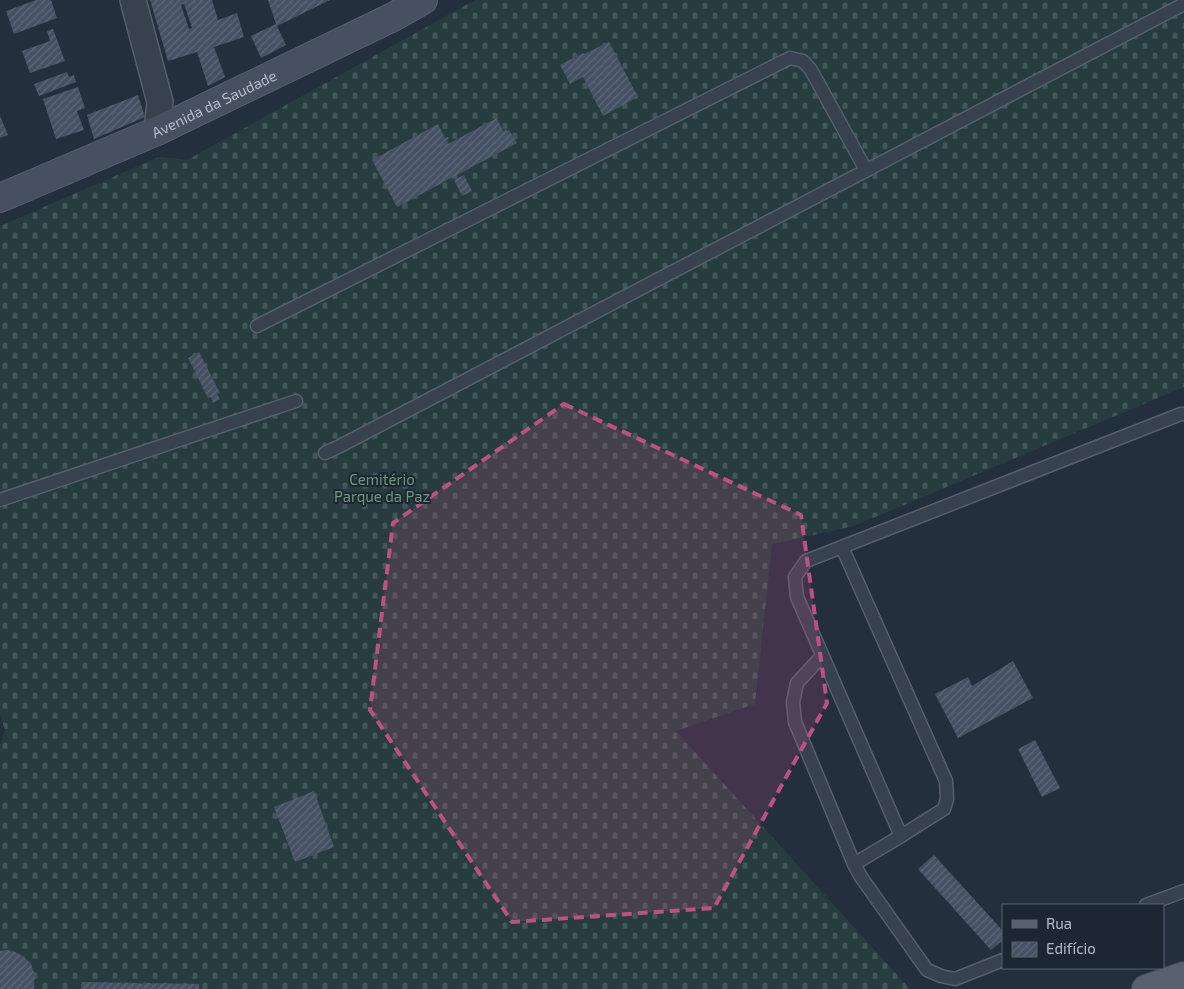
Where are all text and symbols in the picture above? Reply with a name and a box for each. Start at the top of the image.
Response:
street label: Avenida da Saudade [149,66,279,141]
park label: Cemitério Parque da Paz [334,470,430,505]
legend [1002,904,1164,969]
text: Rua [1046,914,1072,932]
text: Edifício [1046,939,1096,957]

